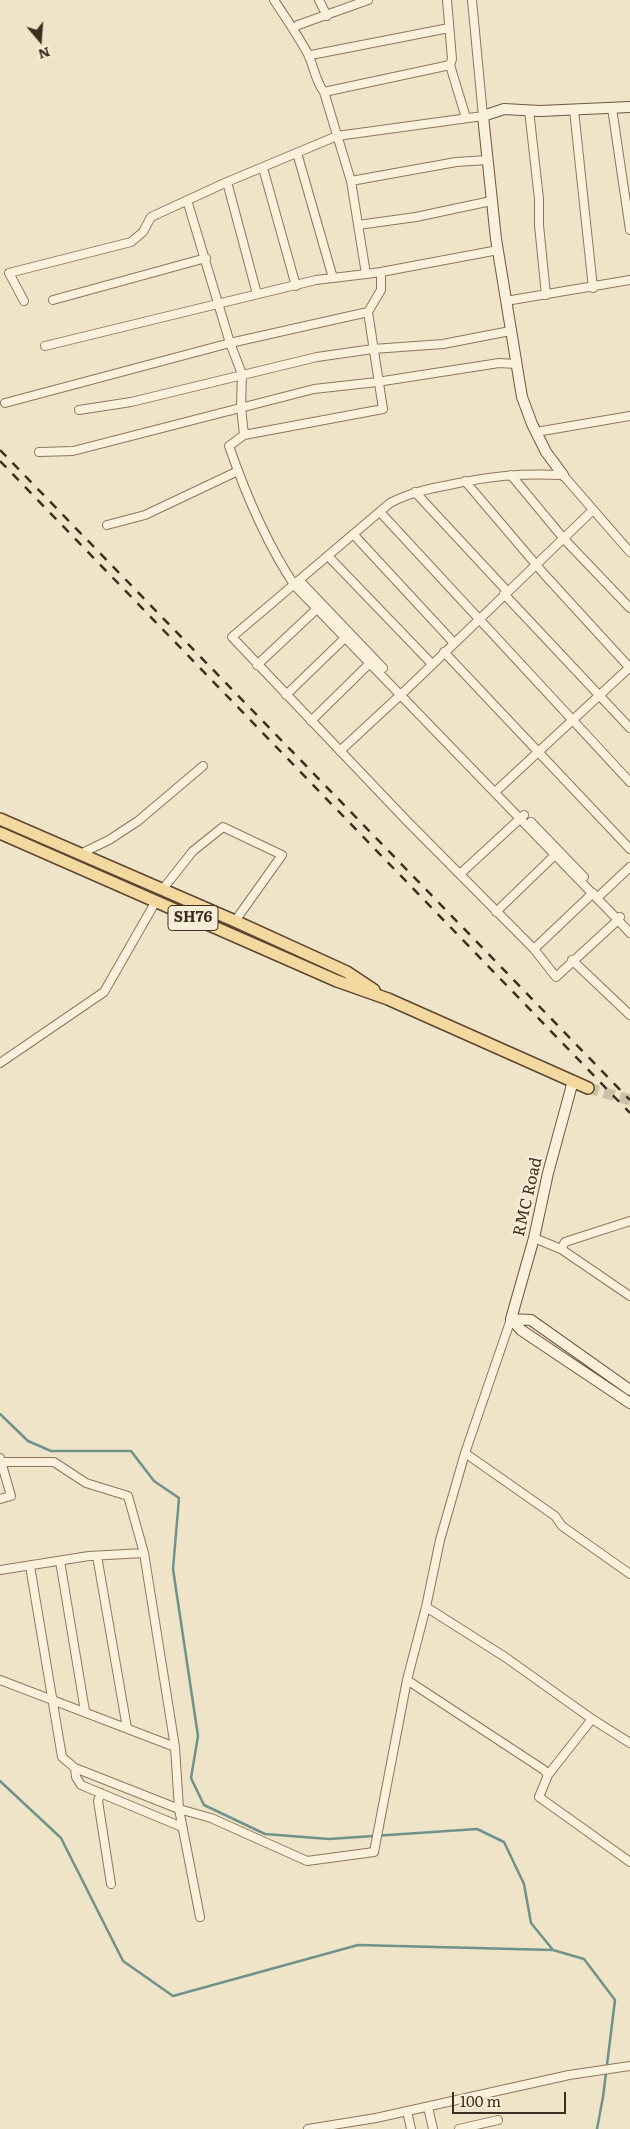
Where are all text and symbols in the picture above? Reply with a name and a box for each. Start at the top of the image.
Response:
north arrow [15,15,65,65]
text: N [36,43,53,66]
road number: SH76 [168,906,218,930]
street label: RMC Road [510,1156,546,1238]
scale bar [455,2082,569,2114]
text: 100 m [460,2089,501,2112]

